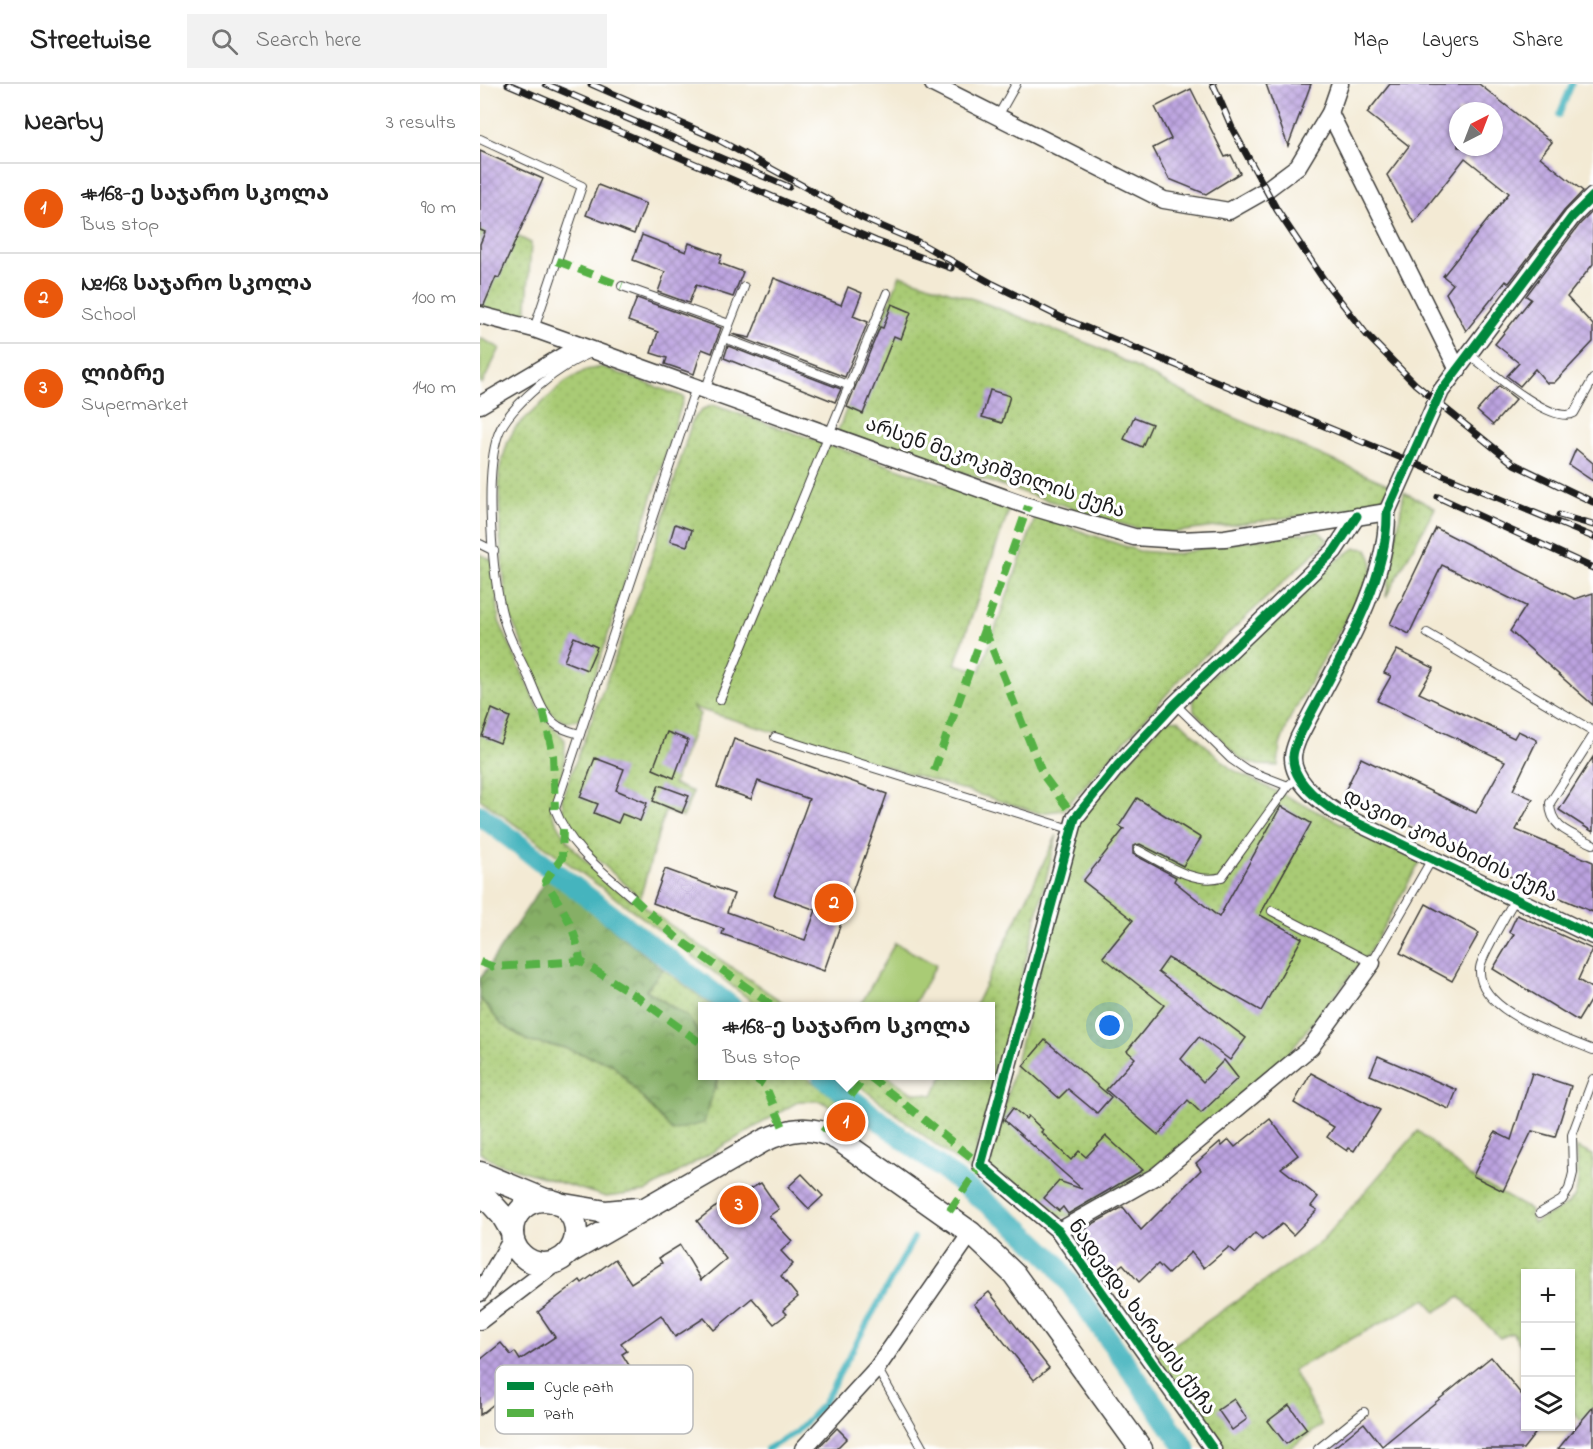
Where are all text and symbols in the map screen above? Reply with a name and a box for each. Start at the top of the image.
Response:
search box [187,14,607,68]
text: Streetwise [30,21,151,62]
icon: search [208,25,241,58]
text: Search here [256,25,361,57]
text: Map [1353,26,1389,56]
text: Layers [1422,26,1479,56]
text: Share [1512,26,1563,56]
north arrow [1449,102,1503,156]
text: Nearby [24,104,103,142]
text: 3 results [386,109,456,138]
text: #168-ე საჯარო სკოლა [81,179,329,211]
text: 1 [40,194,47,223]
text: 90 m [421,194,456,223]
text: Bus stop [81,211,159,240]
text: №168 საჯარო სკოლა [81,269,312,301]
text: 2 [39,284,48,313]
text: 100 m [412,284,456,313]
text: School [81,301,136,330]
text: ლიბრე [81,359,165,391]
text: 3 [39,374,48,403]
text: 140 m [412,374,456,403]
text: Supermarket [81,391,188,420]
street label: არსენ მეკოკიშვილის ქუჩა [861,411,1129,527]
street label: დავით კობახიძის ქუჩა [1338,782,1562,912]
pin: 2 [814,880,854,926]
popup [698,1002,995,1080]
your location [1095,1011,1124,1040]
text: #168-ე საჯარო სკოლა [722,1012,971,1044]
text: Bus stop [722,1044,801,1073]
pin: 1 [826,1100,866,1144]
pin: 3 [720,1182,758,1228]
street label: ნადეჟდა ხარაძის ქუჩა [1060,1214,1222,1422]
map controls [1521,1269,1575,1431]
button: + [1521,1269,1575,1323]
button: − [1521,1323,1575,1377]
legend [495,1365,693,1434]
text: Cycle path [544,1376,613,1400]
button: layers [1521,1377,1575,1431]
text: Path [544,1403,574,1427]

